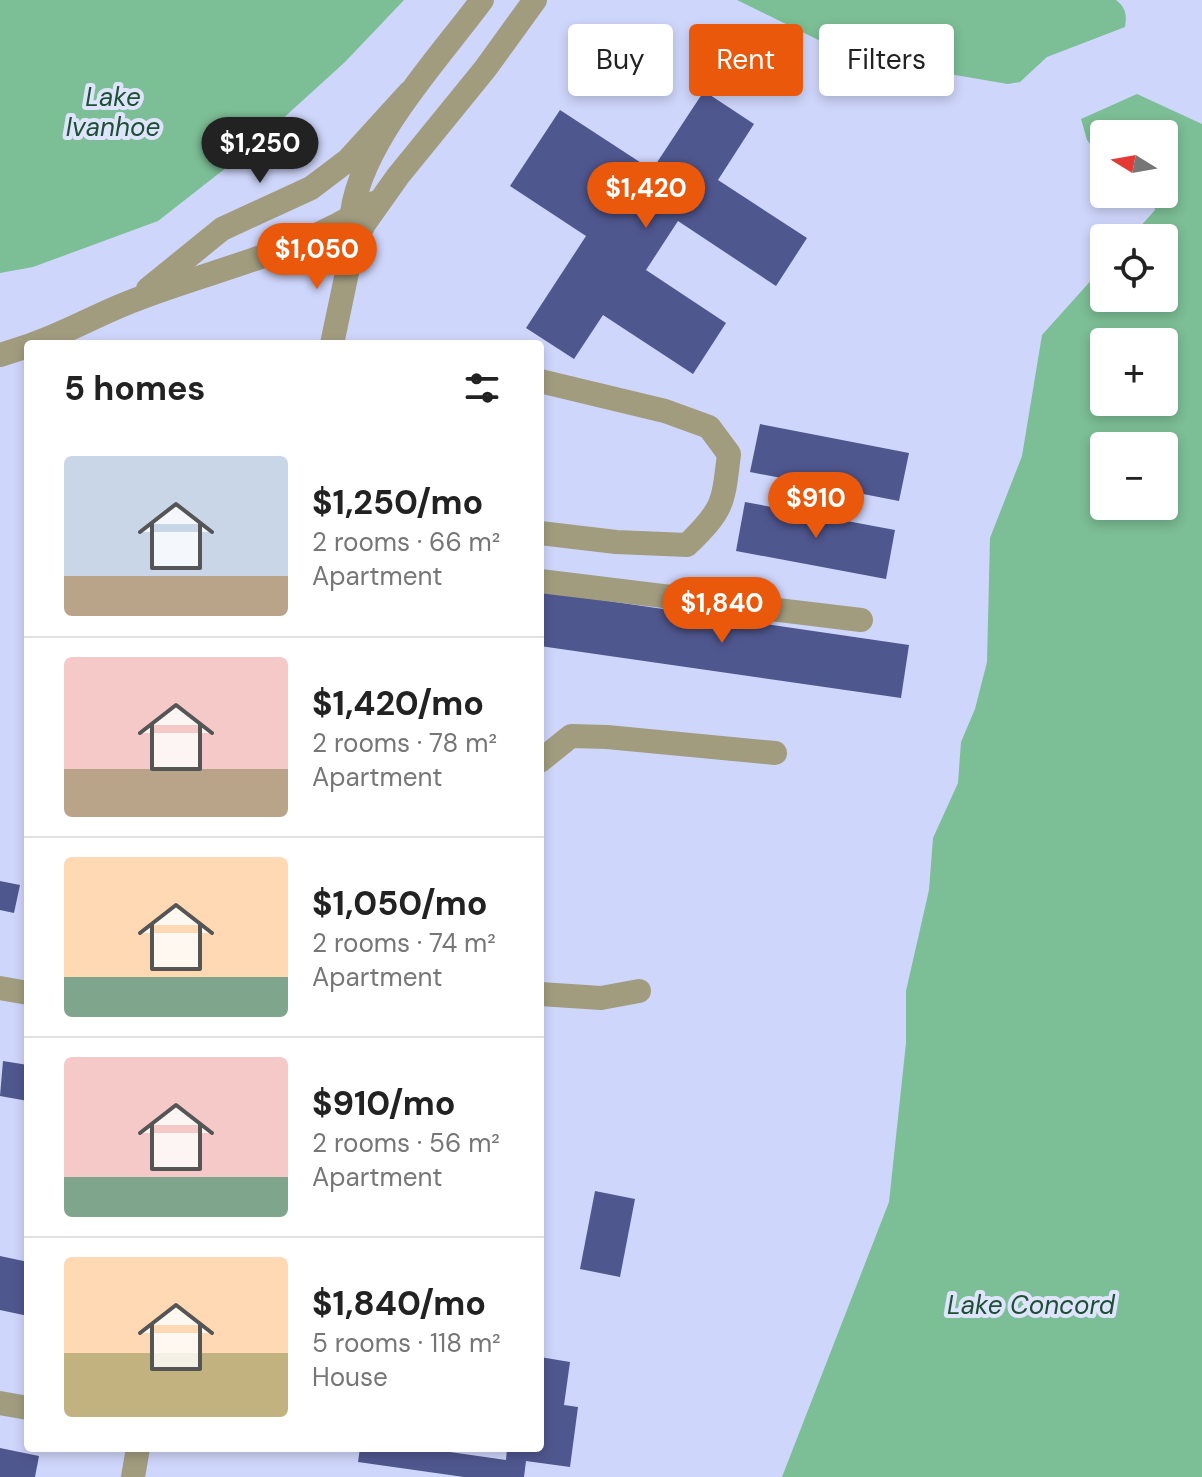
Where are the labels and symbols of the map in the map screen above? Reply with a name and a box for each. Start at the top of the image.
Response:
water label: Lake Ivanhoe [66,80,160,144]
pin: $1,250 [195,117,325,185]
north arrow [1090,120,1178,208]
pin: $1,420 [581,162,711,230]
pin: $1,050 [252,223,382,291]
pin: $910 [769,472,863,540]
pin: $1,840 [657,577,787,645]
water label: Lake Concord [947,1288,1116,1322]

